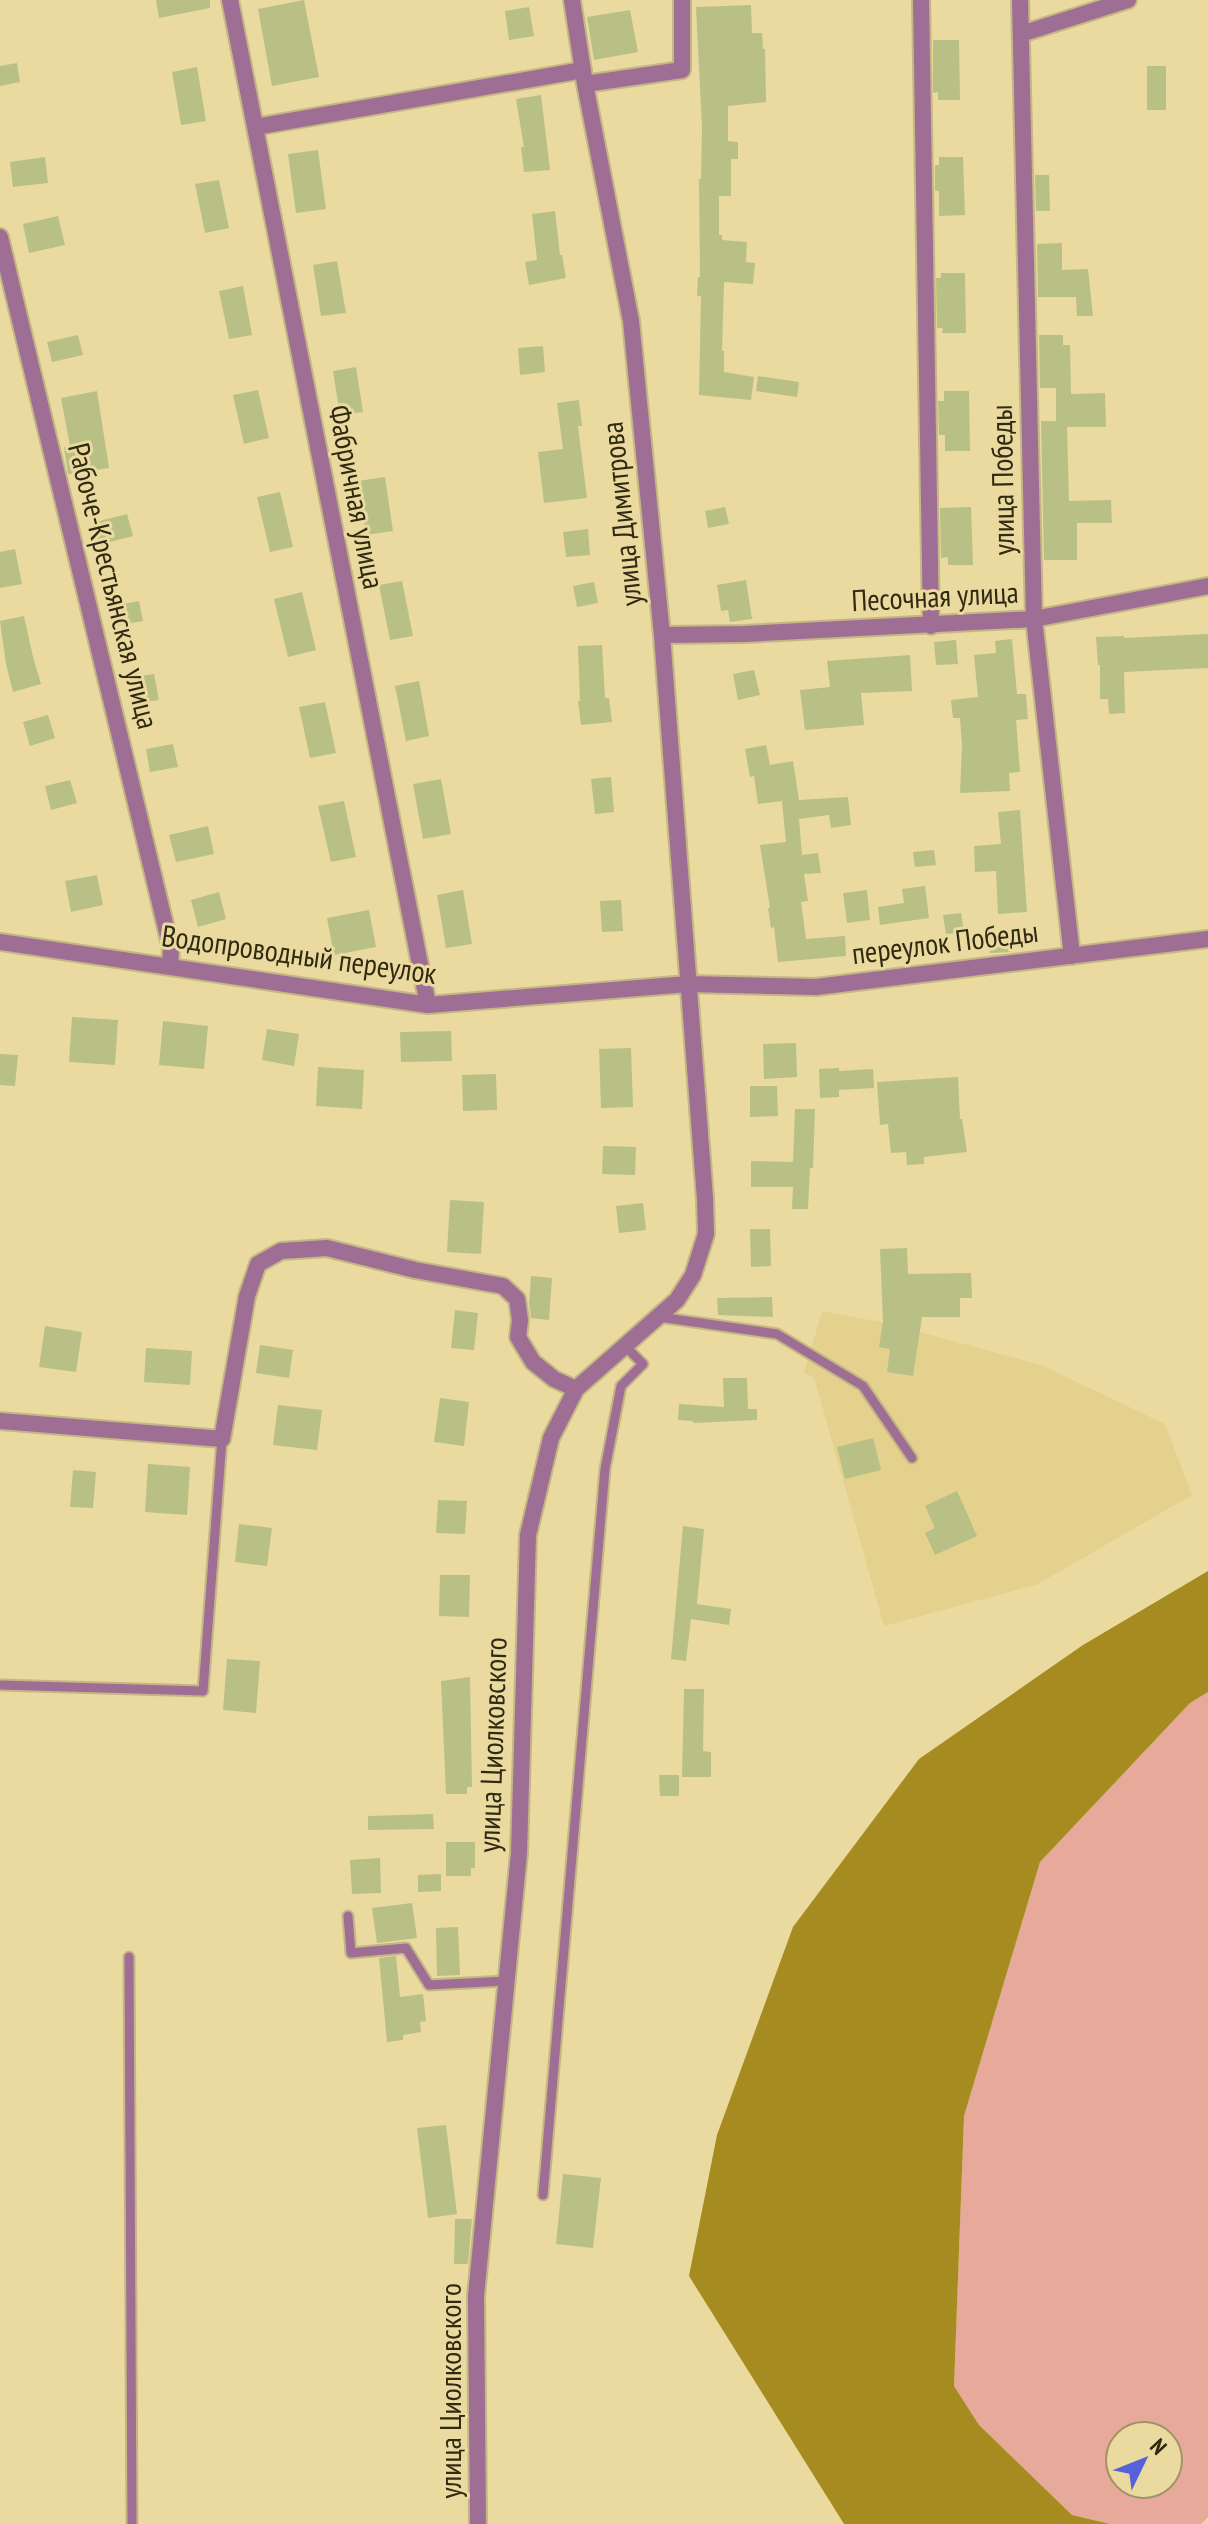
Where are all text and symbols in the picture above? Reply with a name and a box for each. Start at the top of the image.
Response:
street label: Фабричная улица [321,401,394,592]
street label: улица Победы [981,404,1022,556]
street label: улица Димитрова [591,420,650,608]
street label: Рабоче-Крестьянская улица [60,439,169,733]
street label: Песочная улица [850,572,1019,619]
street label: переулок Победы [850,911,1040,972]
street label: Водопроводный переулок [159,915,439,992]
street label: улица Циолковского [468,1636,515,1853]
street label: улица Циолковского [430,2283,469,2499]
north arrow [1104,2420,1184,2500]
text: N [1144,2432,1173,2460]

